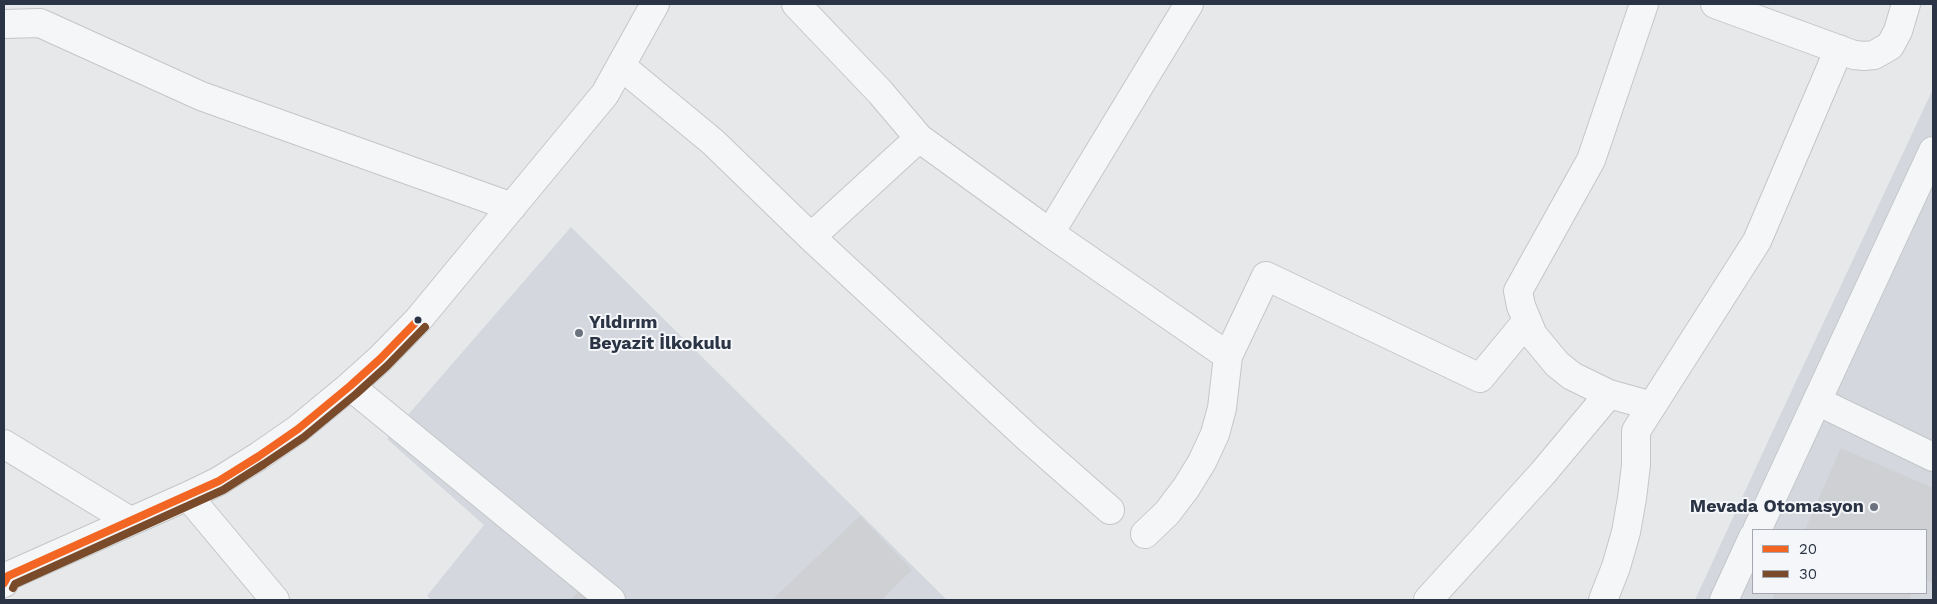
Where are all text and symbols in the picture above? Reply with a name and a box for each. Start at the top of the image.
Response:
place label: Yıldırım Beyazit İlkokulu [589,312,732,354]
unlabelled marker [413,315,423,325]
marker: Yıldırım Beyazit İlkokulu [573,327,585,339]
place label: Mevada Otomasyon [1690,496,1864,518]
marker: Mevada Otomasyon [1868,501,1880,513]
legend [1752,529,1927,594]
text: 20 [1799,540,1817,558]
text: 30 [1799,565,1817,583]

